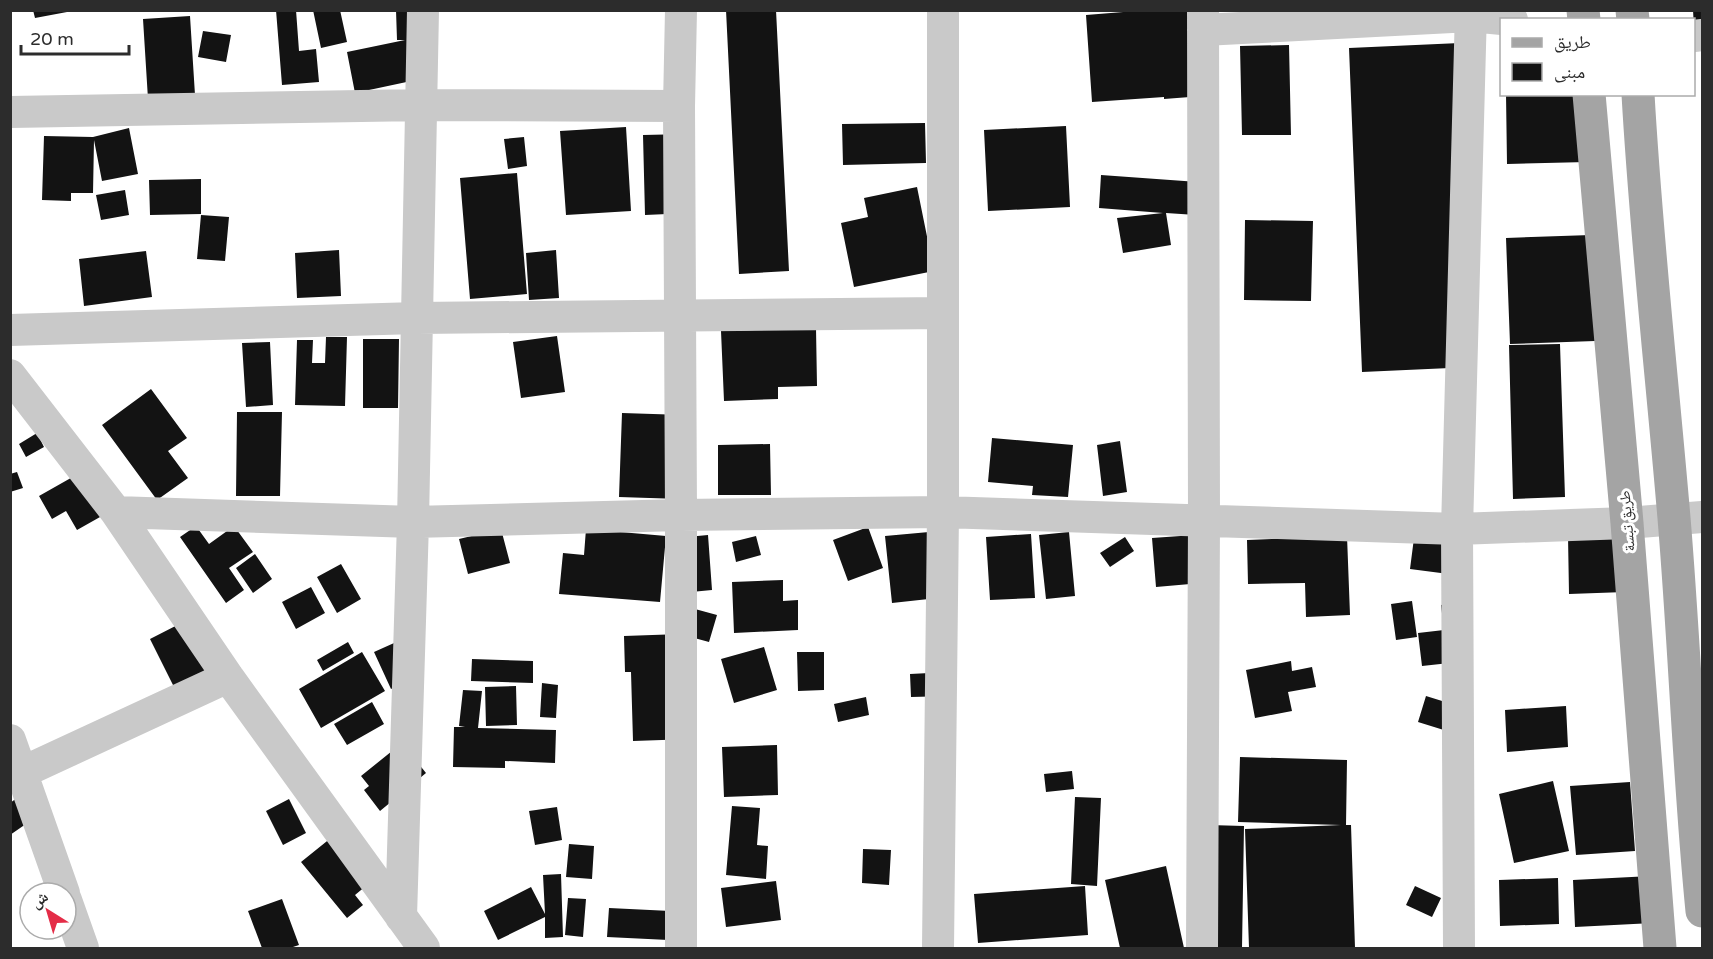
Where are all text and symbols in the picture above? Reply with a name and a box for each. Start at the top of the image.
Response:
scale bar [21,18,129,56]
legend [1500,18,1695,96]
text: 20 m [30,28,74,50]
text: طريق [1554,31,1591,53]
text: مبنى [1554,61,1585,83]
street label: طريق تبسة [1615,490,1640,552]
north arrow [18,881,78,941]
text: ش [27,887,52,913]

